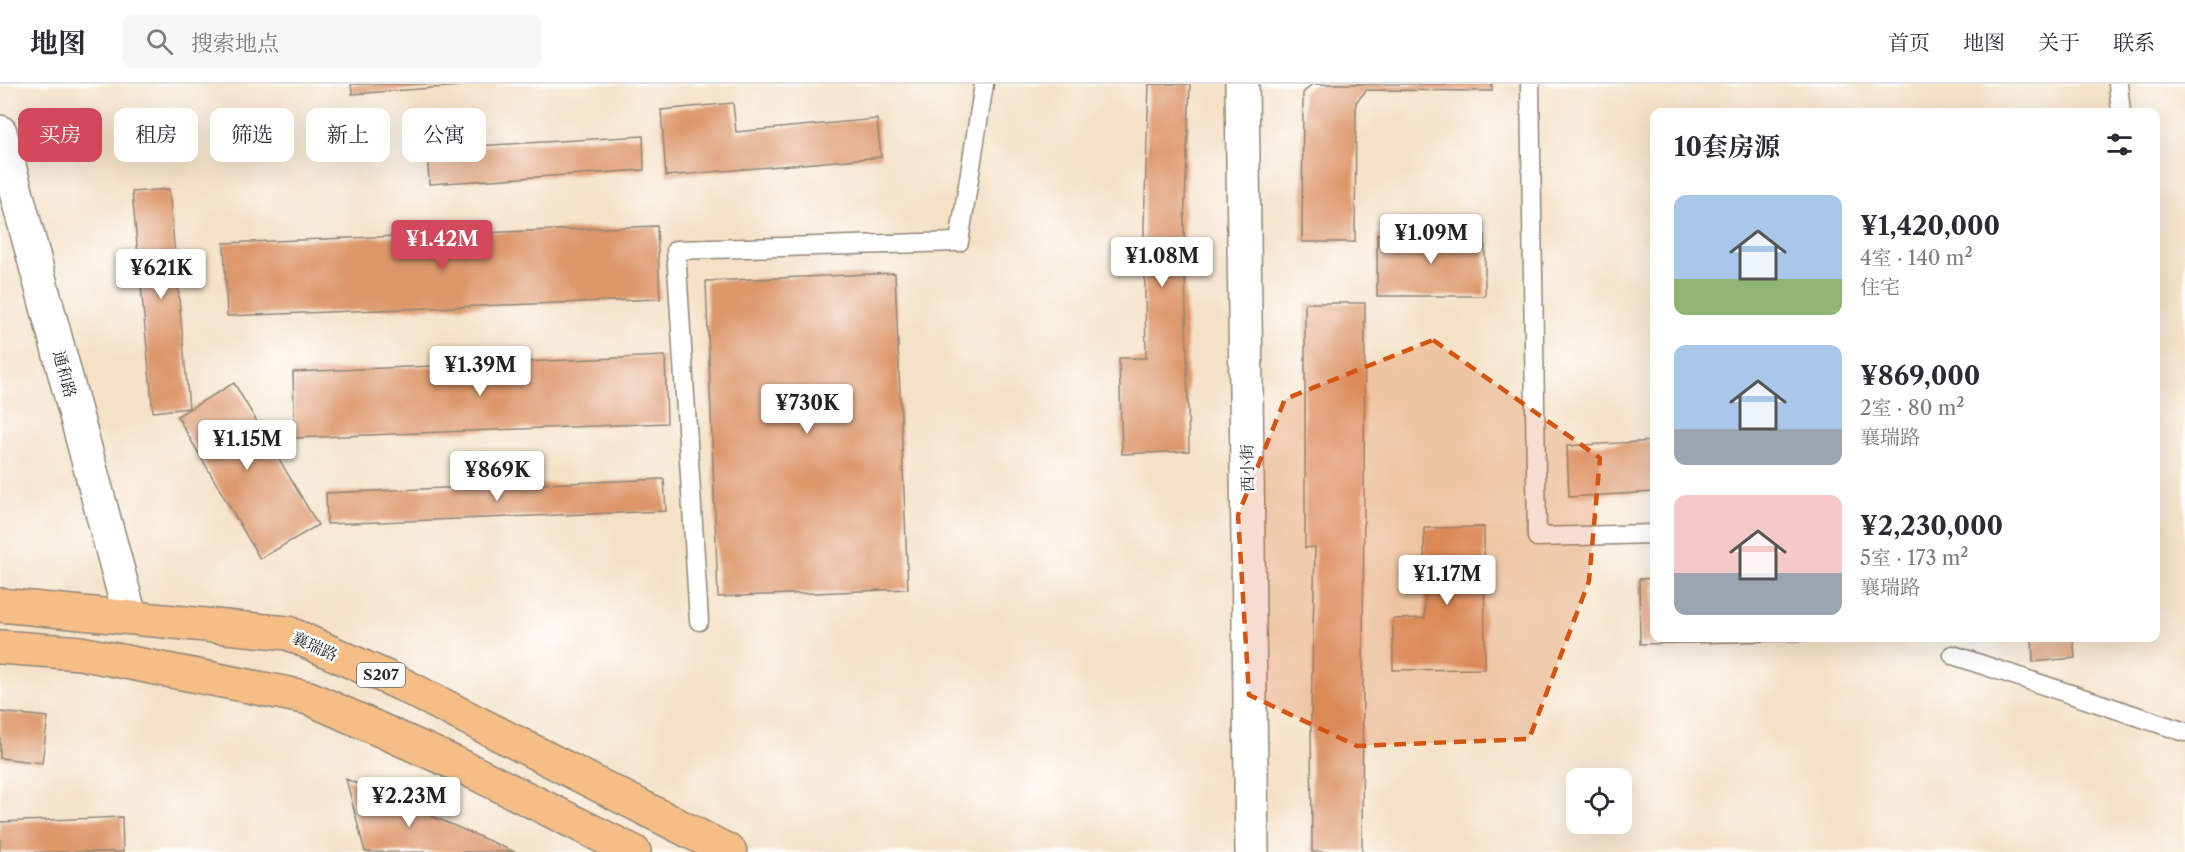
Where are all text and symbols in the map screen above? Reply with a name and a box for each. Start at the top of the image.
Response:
search box [122,14,542,68]
icon: search [143,25,176,58]
text: 地图 [30,26,86,60]
text: 搜索地点 [191,30,279,57]
text: 首页 [1888,30,1930,55]
text: 地图 [1963,30,2005,55]
text: 关于 [2038,30,2080,55]
text: 联系 [2113,30,2155,55]
chip: 买房 [18,108,102,162]
chip: 租房 [114,108,198,162]
chip: 筛选 [210,108,294,162]
chip: 新上 [306,108,390,162]
chip: 公寓 [402,108,486,162]
icon: filters [2103,128,2136,161]
text: 10套房源 [1674,131,1780,163]
text: ¥1,420,000 [1860,210,2000,242]
pin: ¥1.09M [1382,214,1480,265]
icon: home [1722,219,1794,291]
pin: ¥1.42M [393,220,491,271]
text: ¥1.09M [1394,221,1468,245]
text: ¥1.42M [405,227,479,251]
pin: ¥1.08M [1113,237,1211,288]
text: ¥1.08M [1125,244,1199,268]
text: 4室 · 140 m² [1860,246,1973,270]
pin: ¥621K [119,249,203,300]
text: ¥621K [130,256,192,280]
text: 住宅 [1860,275,1900,299]
pin: ¥1.39M [431,346,529,397]
street label: 通和路 [49,348,81,400]
text: ¥1.39M [444,353,516,377]
text: ¥869,000 [1860,360,1980,392]
icon: home [1722,369,1794,441]
pin: ¥730K [765,384,849,435]
text: ¥730K [775,391,839,415]
text: 2室 · 80 m² [1860,396,1964,420]
pin: ¥1.15M [198,420,296,471]
text: 襄瑞路 [1860,425,1920,449]
text: ¥1.15M [212,427,282,451]
street label: 西小街 [1237,444,1257,492]
pin: ¥869K [455,451,539,502]
text: ¥869K [464,458,530,482]
text: ¥2,230,000 [1860,510,2003,542]
icon: home [1722,519,1794,591]
text: 5室 · 173 m² [1860,546,1969,570]
pin: ¥1.17M [1398,555,1496,606]
text: ¥1.17M [1413,562,1481,586]
text: 襄瑞路 [1860,575,1920,599]
street label: 襄瑞路 [289,627,341,665]
road number: S207 [357,663,405,687]
map controls [1566,768,1632,834]
button: locate [1566,768,1632,834]
pin: ¥2.23M [360,777,458,828]
text: ¥2.23M [371,784,447,808]

